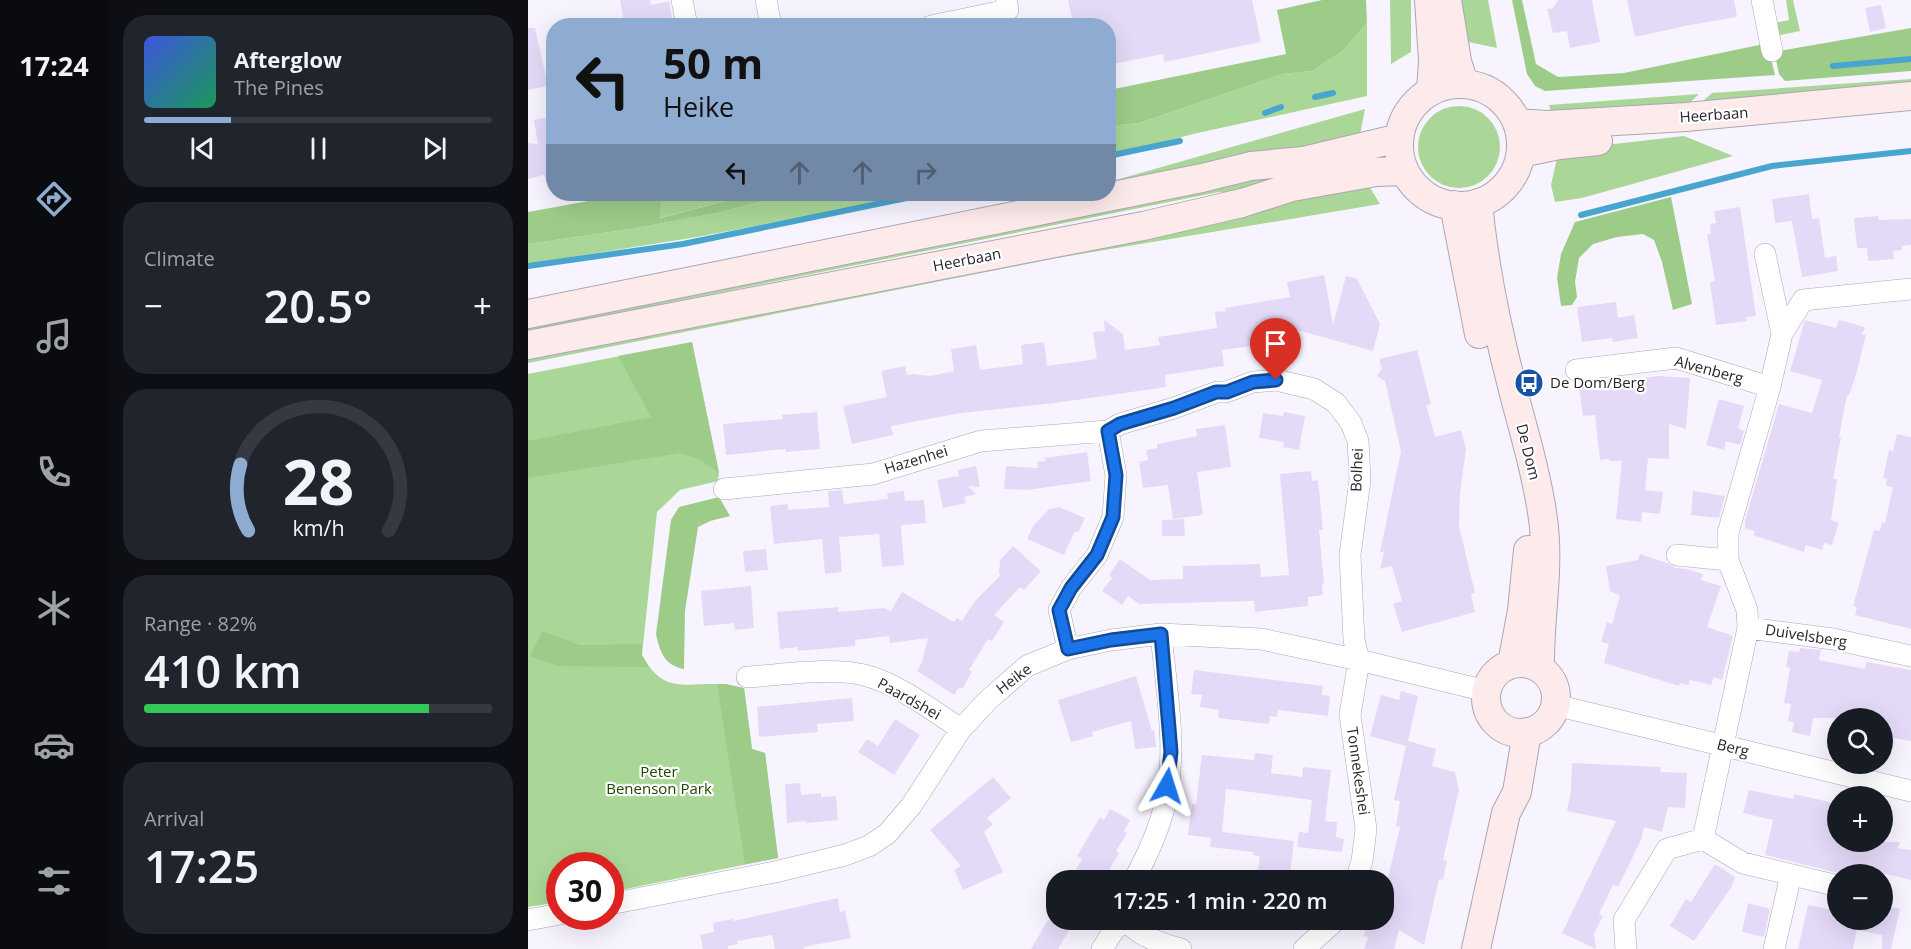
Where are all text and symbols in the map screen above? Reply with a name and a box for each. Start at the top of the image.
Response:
text: 50 m [663,34,763,91]
icon: left [564,42,642,120]
text: Afterglow [234,44,342,74]
text: 17:24 [19,47,89,84]
text: The Pines [234,74,324,101]
text: Heike [663,88,734,125]
street label: Heerbaan [1679,102,1749,126]
icon: previous [186,132,219,165]
icon: pause [302,132,335,165]
icon: next [418,132,451,165]
icon: left [720,156,753,189]
icon: ahead [783,156,816,189]
icon: ahead [846,156,879,189]
icon: right [909,156,942,189]
icon: directions [33,178,75,220]
street label: Heerbaan [931,243,1003,275]
text: Climate [144,245,215,272]
text: 20.5° [264,275,372,336]
text: − [144,283,163,328]
text: + [473,283,492,328]
icon: music [33,315,75,357]
pin [1250,318,1301,380]
icon: arrive [1259,327,1292,360]
street label: Alvenberg [1673,350,1746,388]
bus stop icon: De Dom/Berg [1513,367,1545,399]
place label: De Dom/Berg [1550,372,1645,392]
street label: De Dom [1512,422,1546,482]
text: 28 [282,439,354,524]
street label: Hazenhei [881,440,950,478]
street label: Bolhei [1345,448,1367,492]
icon: phone [33,451,75,493]
text: km/h [292,514,344,543]
icon: climate [33,587,75,629]
text: Range · 82% [144,610,257,637]
street label: Duivelsberg [1764,619,1849,651]
text: 410 km [144,640,302,701]
street label: Heike [992,658,1035,698]
street label: Paardshei [874,673,945,724]
map controls [1827,708,1893,930]
button: search [1827,708,1893,774]
icon: car [33,724,75,766]
street label: Tonnekeshei [1343,725,1375,816]
street label: Berg [1715,733,1751,761]
position arrow [1135,754,1199,818]
park label: Peter Benenson Park [606,761,712,798]
button: + [1827,786,1893,852]
text: Arrival [144,805,204,832]
text: 17:25 [144,835,259,896]
speed limit sign: 30 [546,852,624,930]
icon: filters [33,860,75,902]
button: − [1827,864,1893,930]
text: 17:25 · 1 min · 220 m [1112,885,1328,915]

